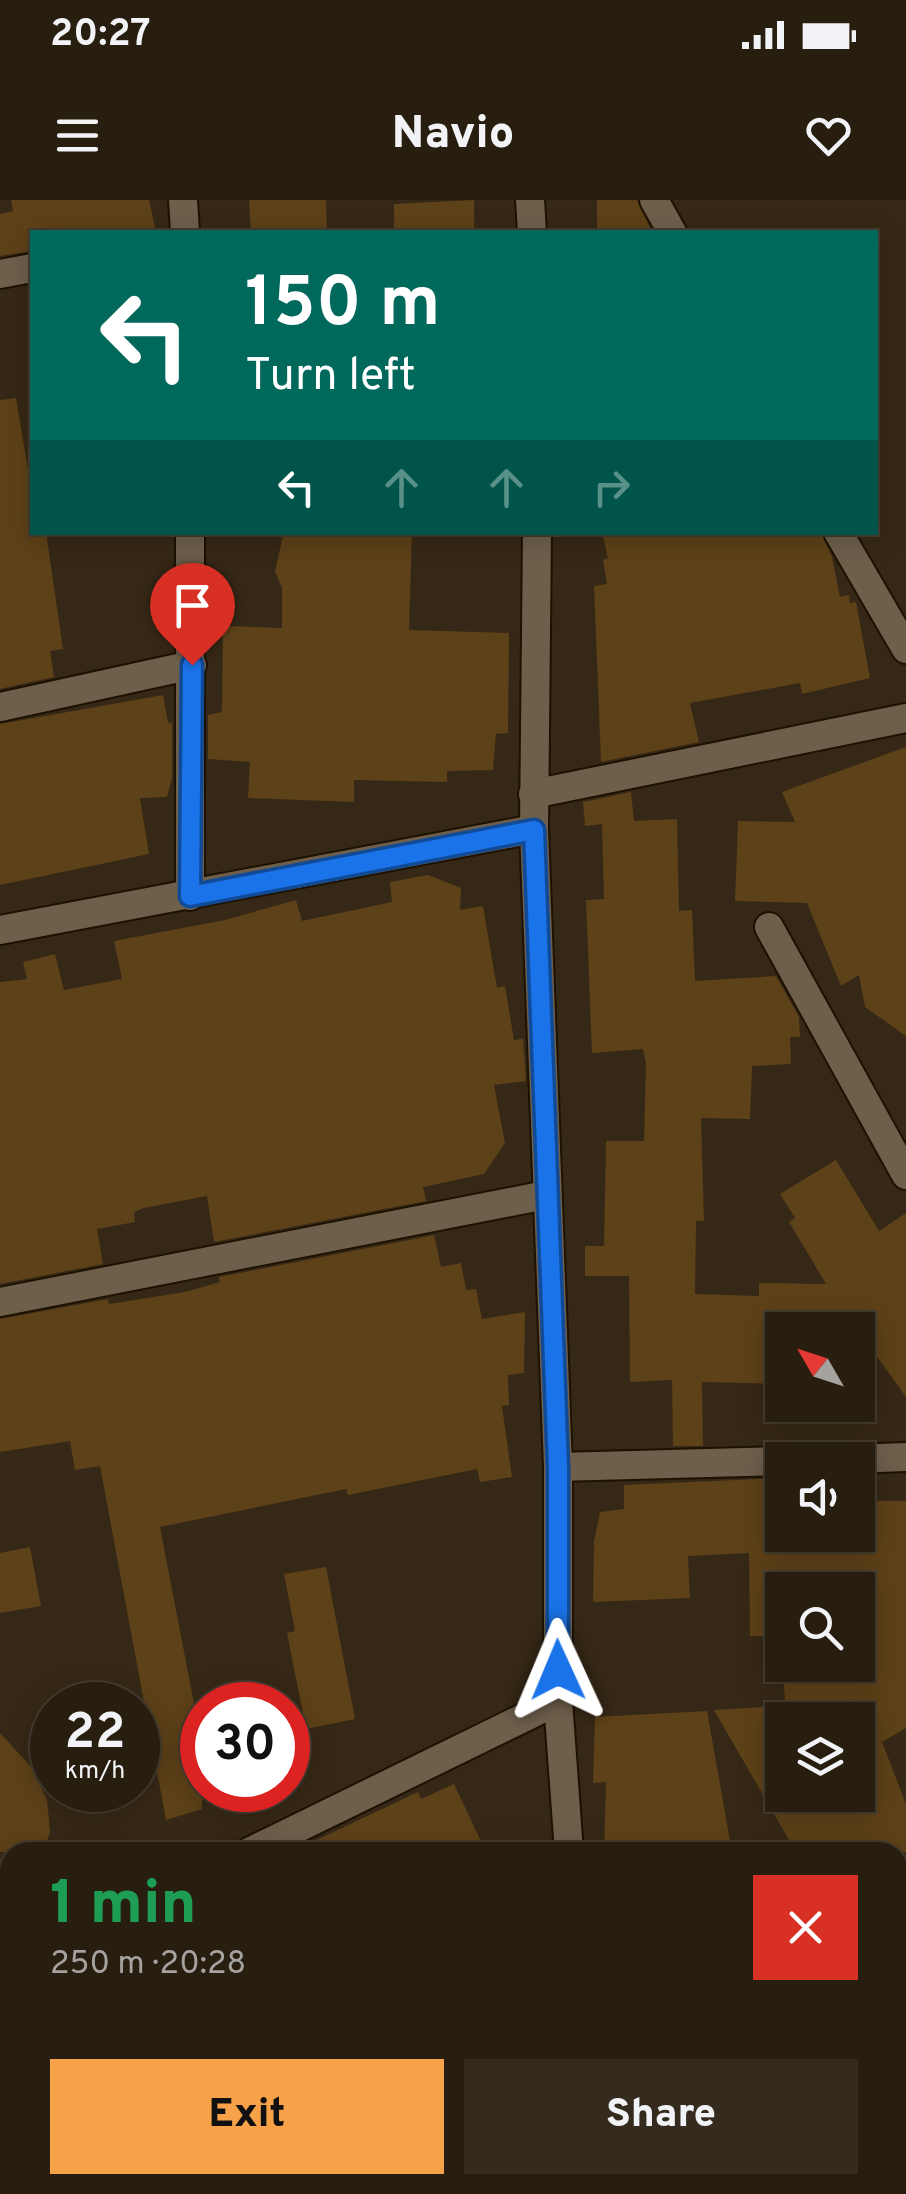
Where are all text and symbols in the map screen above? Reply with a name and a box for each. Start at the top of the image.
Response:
text: 20:27 [50,11,151,60]
text: Navio [392,107,514,164]
icon: menu [50,108,105,163]
icon: heart [801,108,856,163]
text: 150 m [245,262,440,351]
icon: left [80,270,210,400]
text: Turn left [245,349,416,406]
icon: left [269,460,324,515]
icon: ahead [374,460,429,515]
icon: ahead [479,460,534,515]
icon: right [584,460,639,515]
pin [150,563,235,666]
icon: arrive [165,578,220,633]
north arrow [765,1312,875,1422]
map controls [765,1312,875,1812]
button: sound [765,1442,875,1552]
button: search [765,1572,875,1682]
position arrow [506,1618,610,1722]
speed limit sign: 30 [180,1682,310,1812]
button: layers [765,1702,875,1812]
text: 22 [64,1703,126,1766]
text: km/h [65,1756,125,1788]
text: 1 min [50,1869,197,1945]
button: close [753,1875,858,1980]
text: 250 m · 20:28 [50,1945,246,1985]
button: Exit [50,2059,444,2174]
button: Share [464,2059,858,2174]

